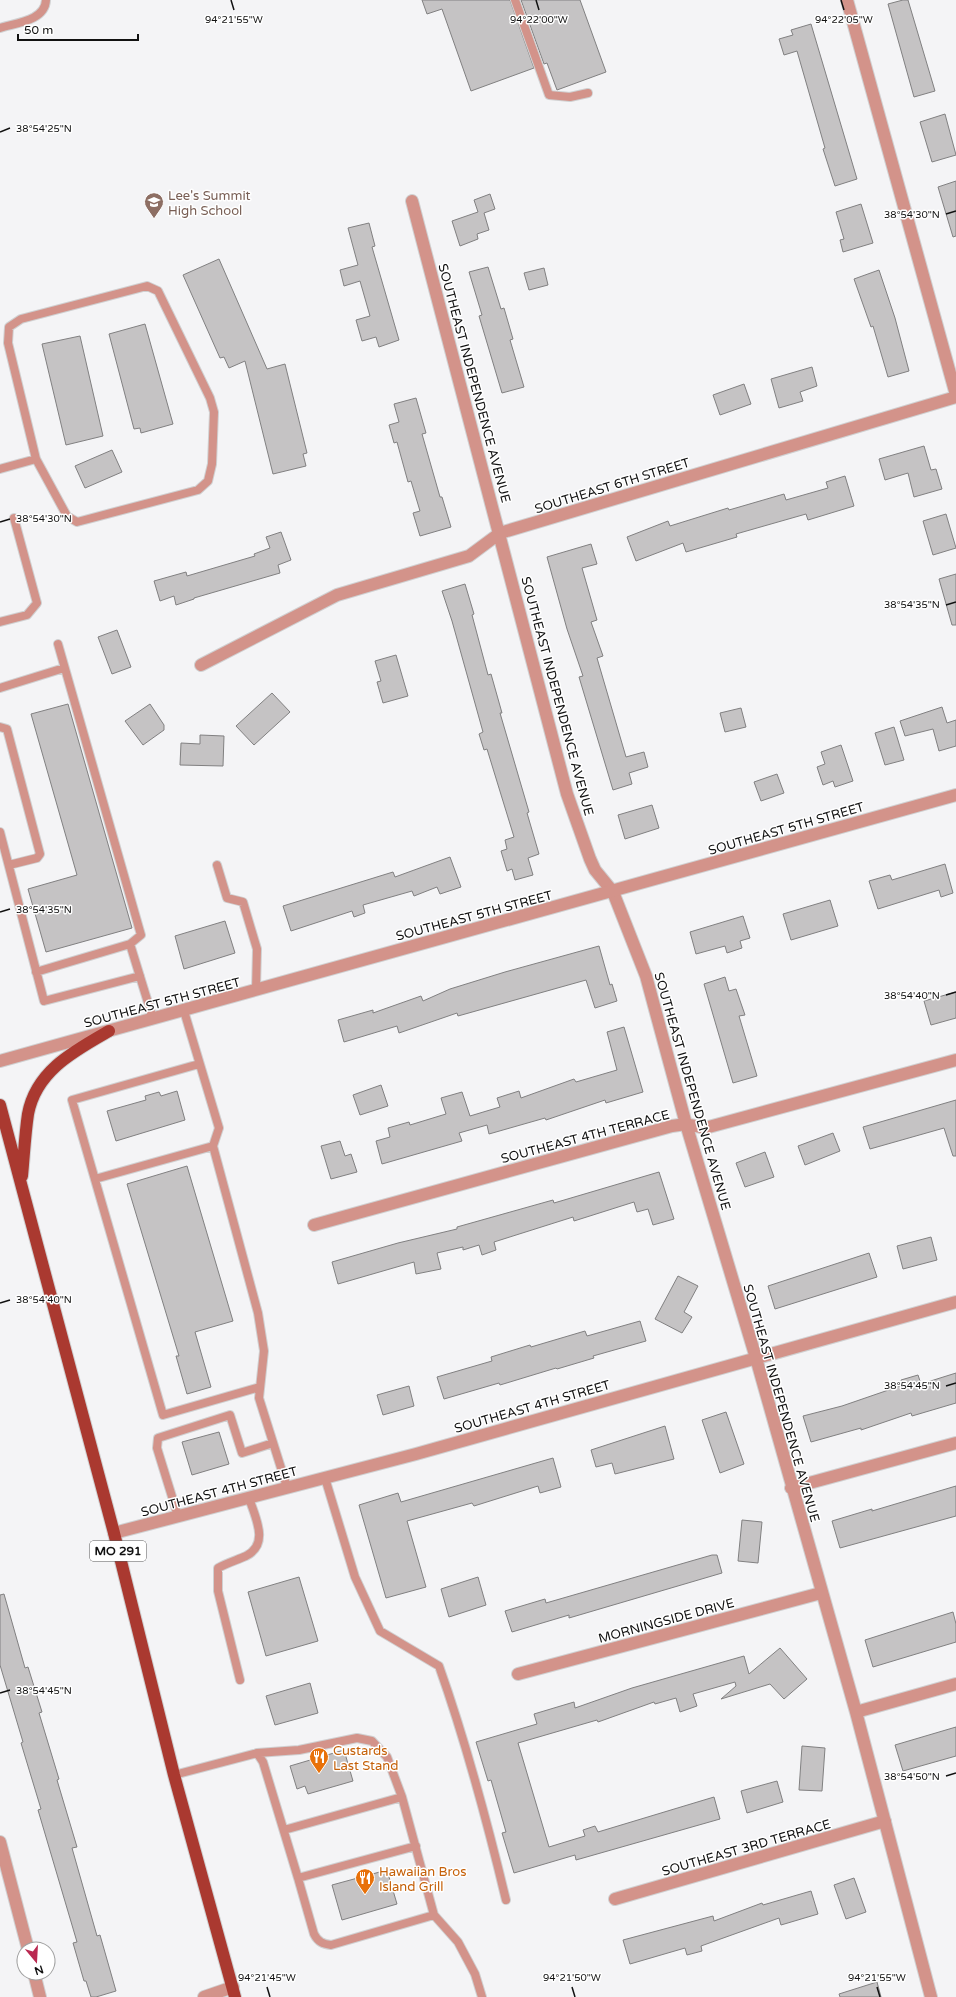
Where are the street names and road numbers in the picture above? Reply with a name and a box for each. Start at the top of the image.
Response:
street label: SOUTHEAST INDEPENDENCE AVENUE [434,262,514,505]
street label: SOUTHEAST 6TH STREET [533,455,692,517]
street label: SOUTHEAST INDEPENDENCE AVENUE [517,575,597,818]
street label: SOUTHEAST 5TH STREET [706,799,866,859]
street label: SOUTHEAST 5TH STREET [394,887,554,945]
street label: SOUTHEAST INDEPENDENCE AVENUE [650,970,734,1212]
street label: SOUTHEAST 5TH STREET [82,974,242,1032]
street label: SOUTHEAST 4TH TERRACE [499,1107,671,1167]
street label: SOUTHEAST INDEPENDENCE AVENUE [739,1282,823,1524]
street label: SOUTHEAST 4TH STREET [452,1377,612,1437]
street label: SOUTHEAST 4TH STREET [139,1463,299,1521]
road number: MO 291 [90,1541,146,1561]
street label: MORNINGSIDE DRIVE [597,1595,736,1647]
street label: SOUTHEAST 3RD TERRACE [660,1816,833,1880]

